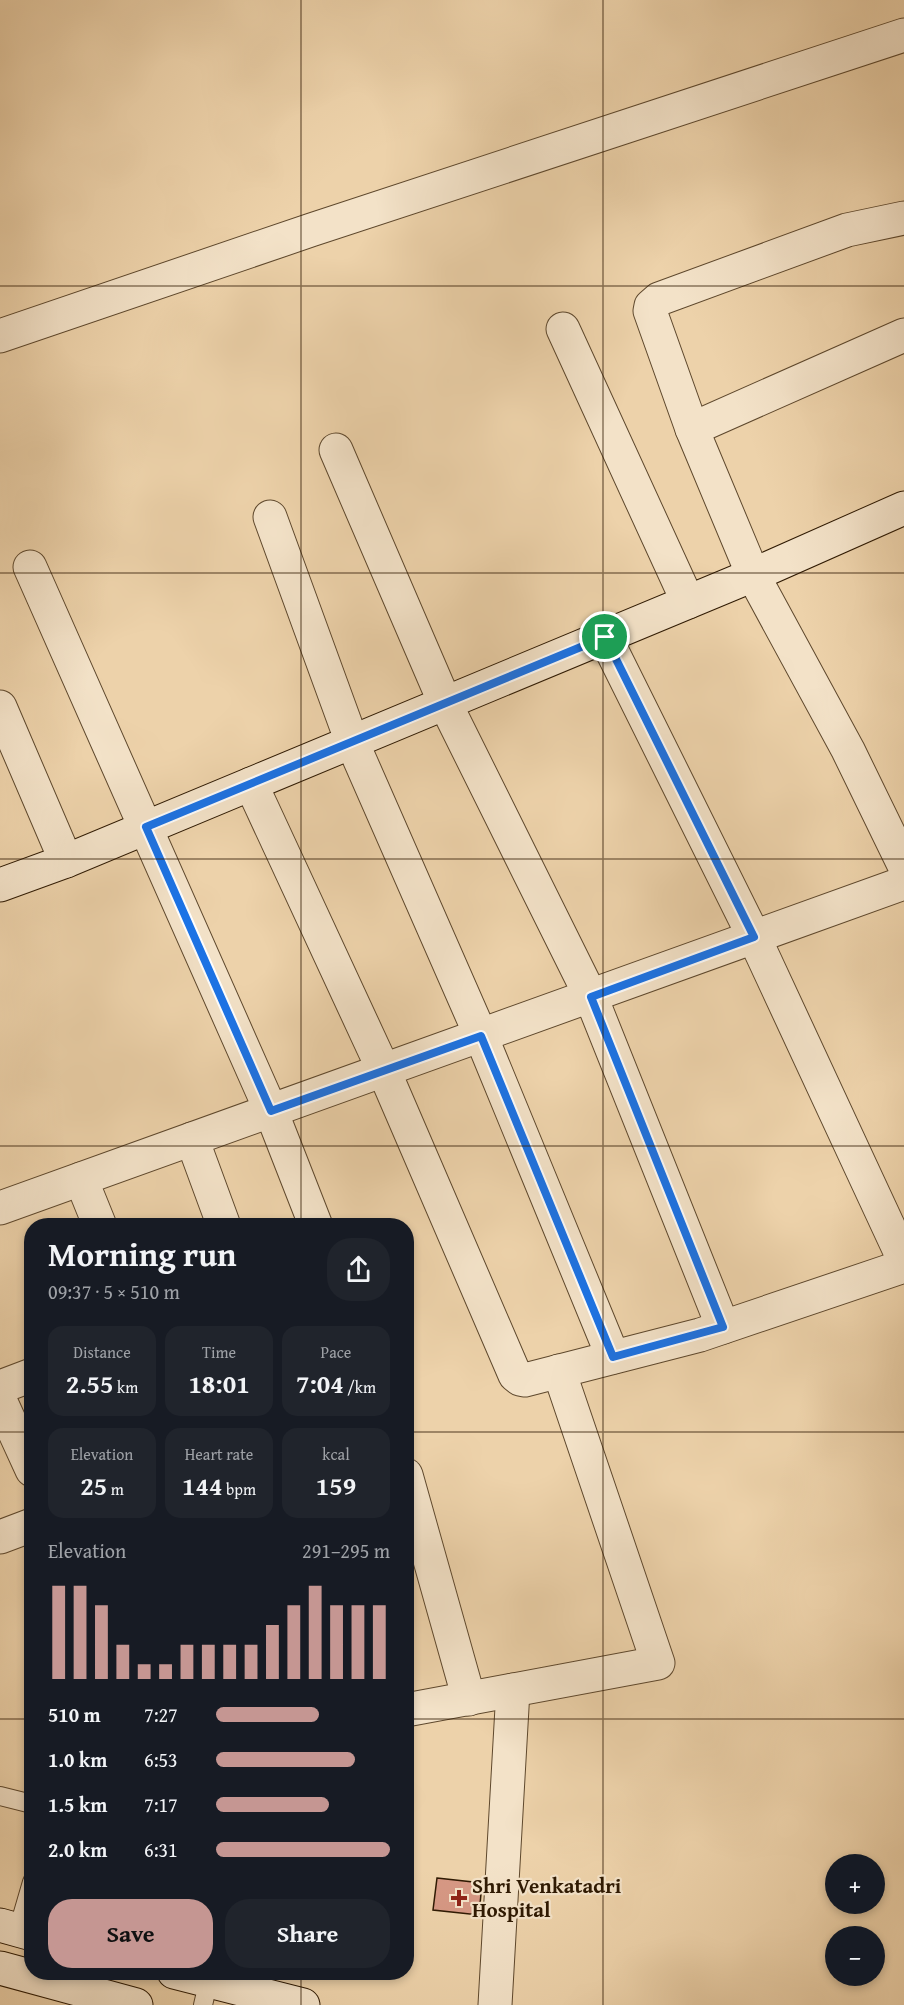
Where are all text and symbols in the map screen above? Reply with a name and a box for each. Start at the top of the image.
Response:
pin [579,611,630,662]
icon: arrive [588,620,621,653]
text: Morning run [48,1230,237,1278]
button: share [327,1238,390,1301]
text: 09:37 · 5 × 510 m [48,1277,180,1306]
text: Distance [73,1340,131,1364]
text: Time [202,1340,236,1364]
text: Pace [321,1340,351,1364]
text: 2.55 [66,1364,114,1403]
text: 18:01 [188,1364,250,1403]
text: 7:04 [296,1364,344,1403]
text: km [114,1375,138,1399]
text: /km [344,1375,376,1399]
text: Elevation [71,1442,133,1466]
text: Heart rate [185,1442,253,1466]
text: kcal [322,1442,350,1466]
text: 25 [80,1466,107,1505]
text: 144 [182,1466,222,1505]
text: 159 [316,1466,356,1505]
text: m [107,1477,124,1501]
text: bpm [222,1477,256,1501]
text: Elevation [48,1536,126,1565]
text: 291–295 m [302,1536,390,1565]
text: 510 m [48,1700,101,1729]
text: 7:27 [144,1700,178,1729]
text: 1.0 km [48,1745,107,1774]
text: 6:53 [144,1745,178,1774]
text: 1.5 km [48,1790,107,1819]
text: 7:17 [144,1790,178,1819]
text: 2.0 km [48,1835,107,1864]
text: 6:31 [144,1835,178,1864]
map controls [825,1854,885,1986]
button: + [825,1854,885,1914]
place label: Shri Venkatadri Hospital [472,1870,622,1925]
marker: Shri Venkatadri Hospital [450,1889,468,1907]
button: Save [48,1899,213,1968]
button: Share [225,1899,390,1968]
button: − [825,1926,885,1986]

